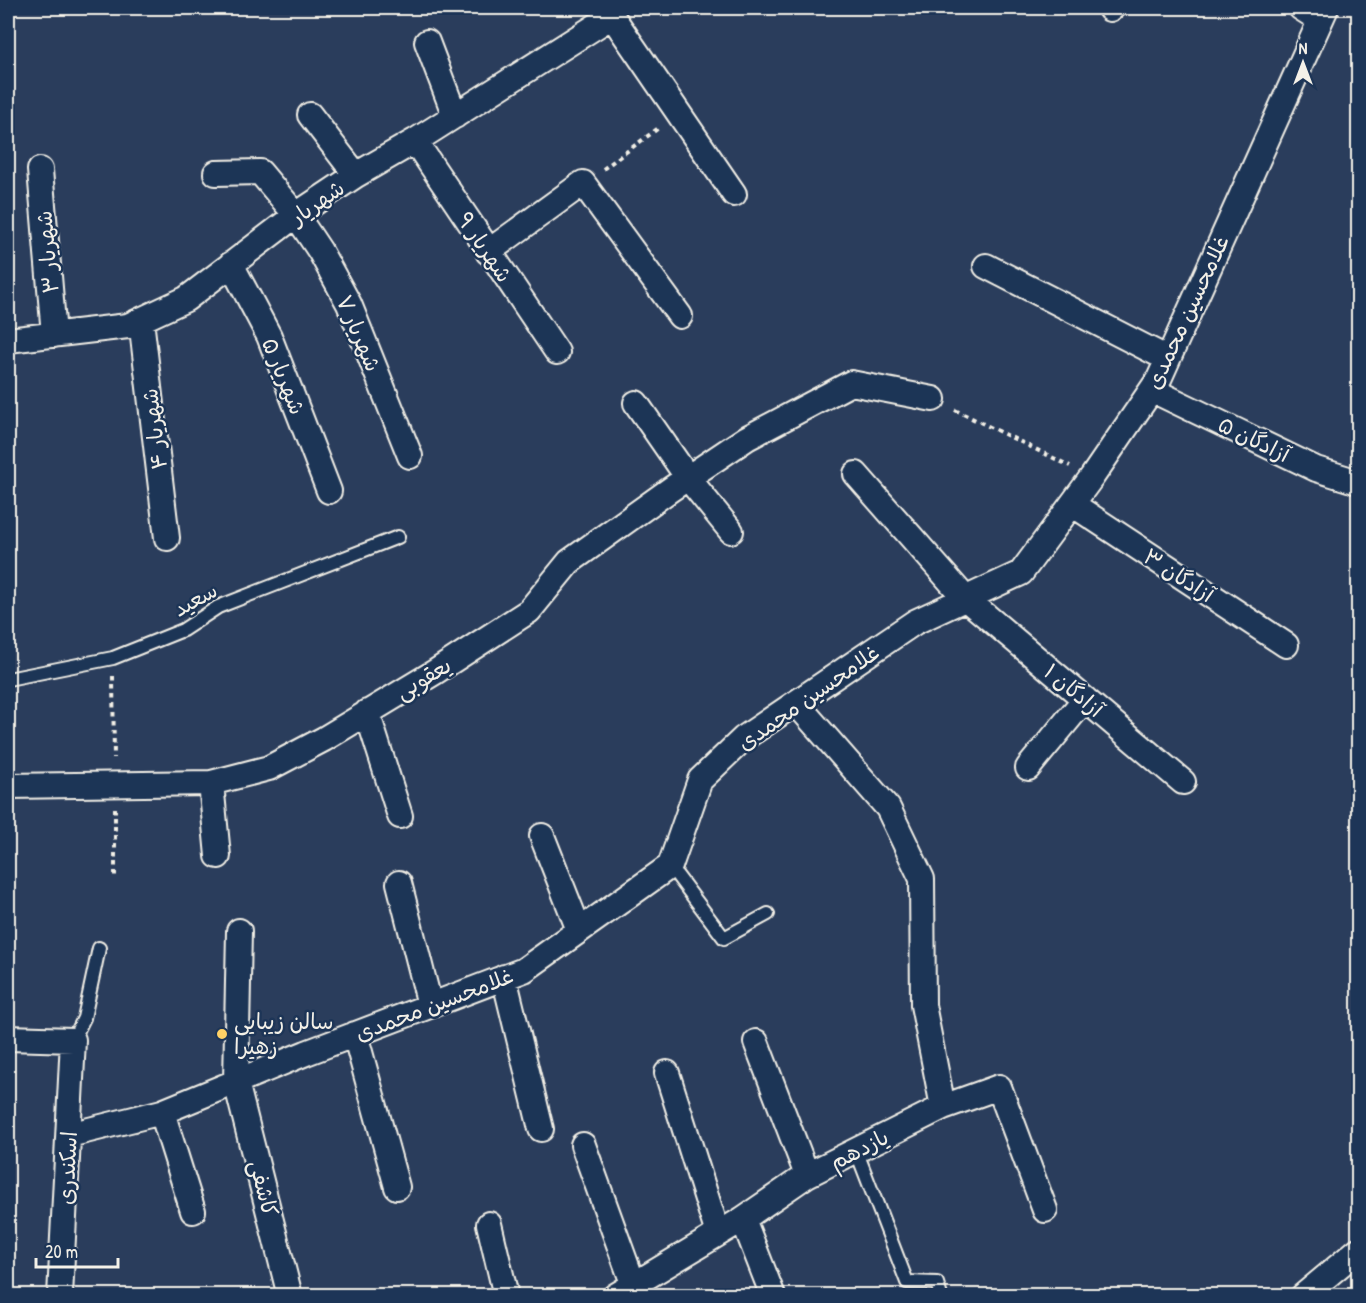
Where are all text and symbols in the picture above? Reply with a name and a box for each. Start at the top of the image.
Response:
north arrow [1273,33,1333,93]
text: N [1299,37,1308,59]
street label: شهریار [282,173,350,233]
street label: شهریار ۹ [451,206,519,288]
street label: شهریار ۳ [28,209,66,295]
street label: غلامحسین محمدی [1138,230,1236,394]
street label: شهریار ۷ [329,290,389,376]
street label: شهریار ۵ [255,333,313,419]
street label: شهریار ۴ [134,387,174,471]
street label: آزادگان ۵ [1213,409,1296,470]
street label: آزادگان ۳ [1138,541,1222,610]
street label: سعید [167,575,223,623]
street label: غلامحسین محمدی [731,637,885,757]
street label: یعقوبی [389,650,457,706]
street label: آزادگان ۱ [1038,656,1111,725]
street label: غلامحسین محمدی [351,960,517,1048]
place label: سالن زیبایی زهیرا [234,1006,334,1061]
marker: سالن زیبایی زهیرا [215,1027,229,1041]
street label: یازدهم [824,1121,894,1178]
street label: اسکندری [50,1130,84,1206]
street label: کاشفی [243,1157,285,1219]
scale bar [36,1231,118,1269]
text: 20 m [45,1239,78,1264]

